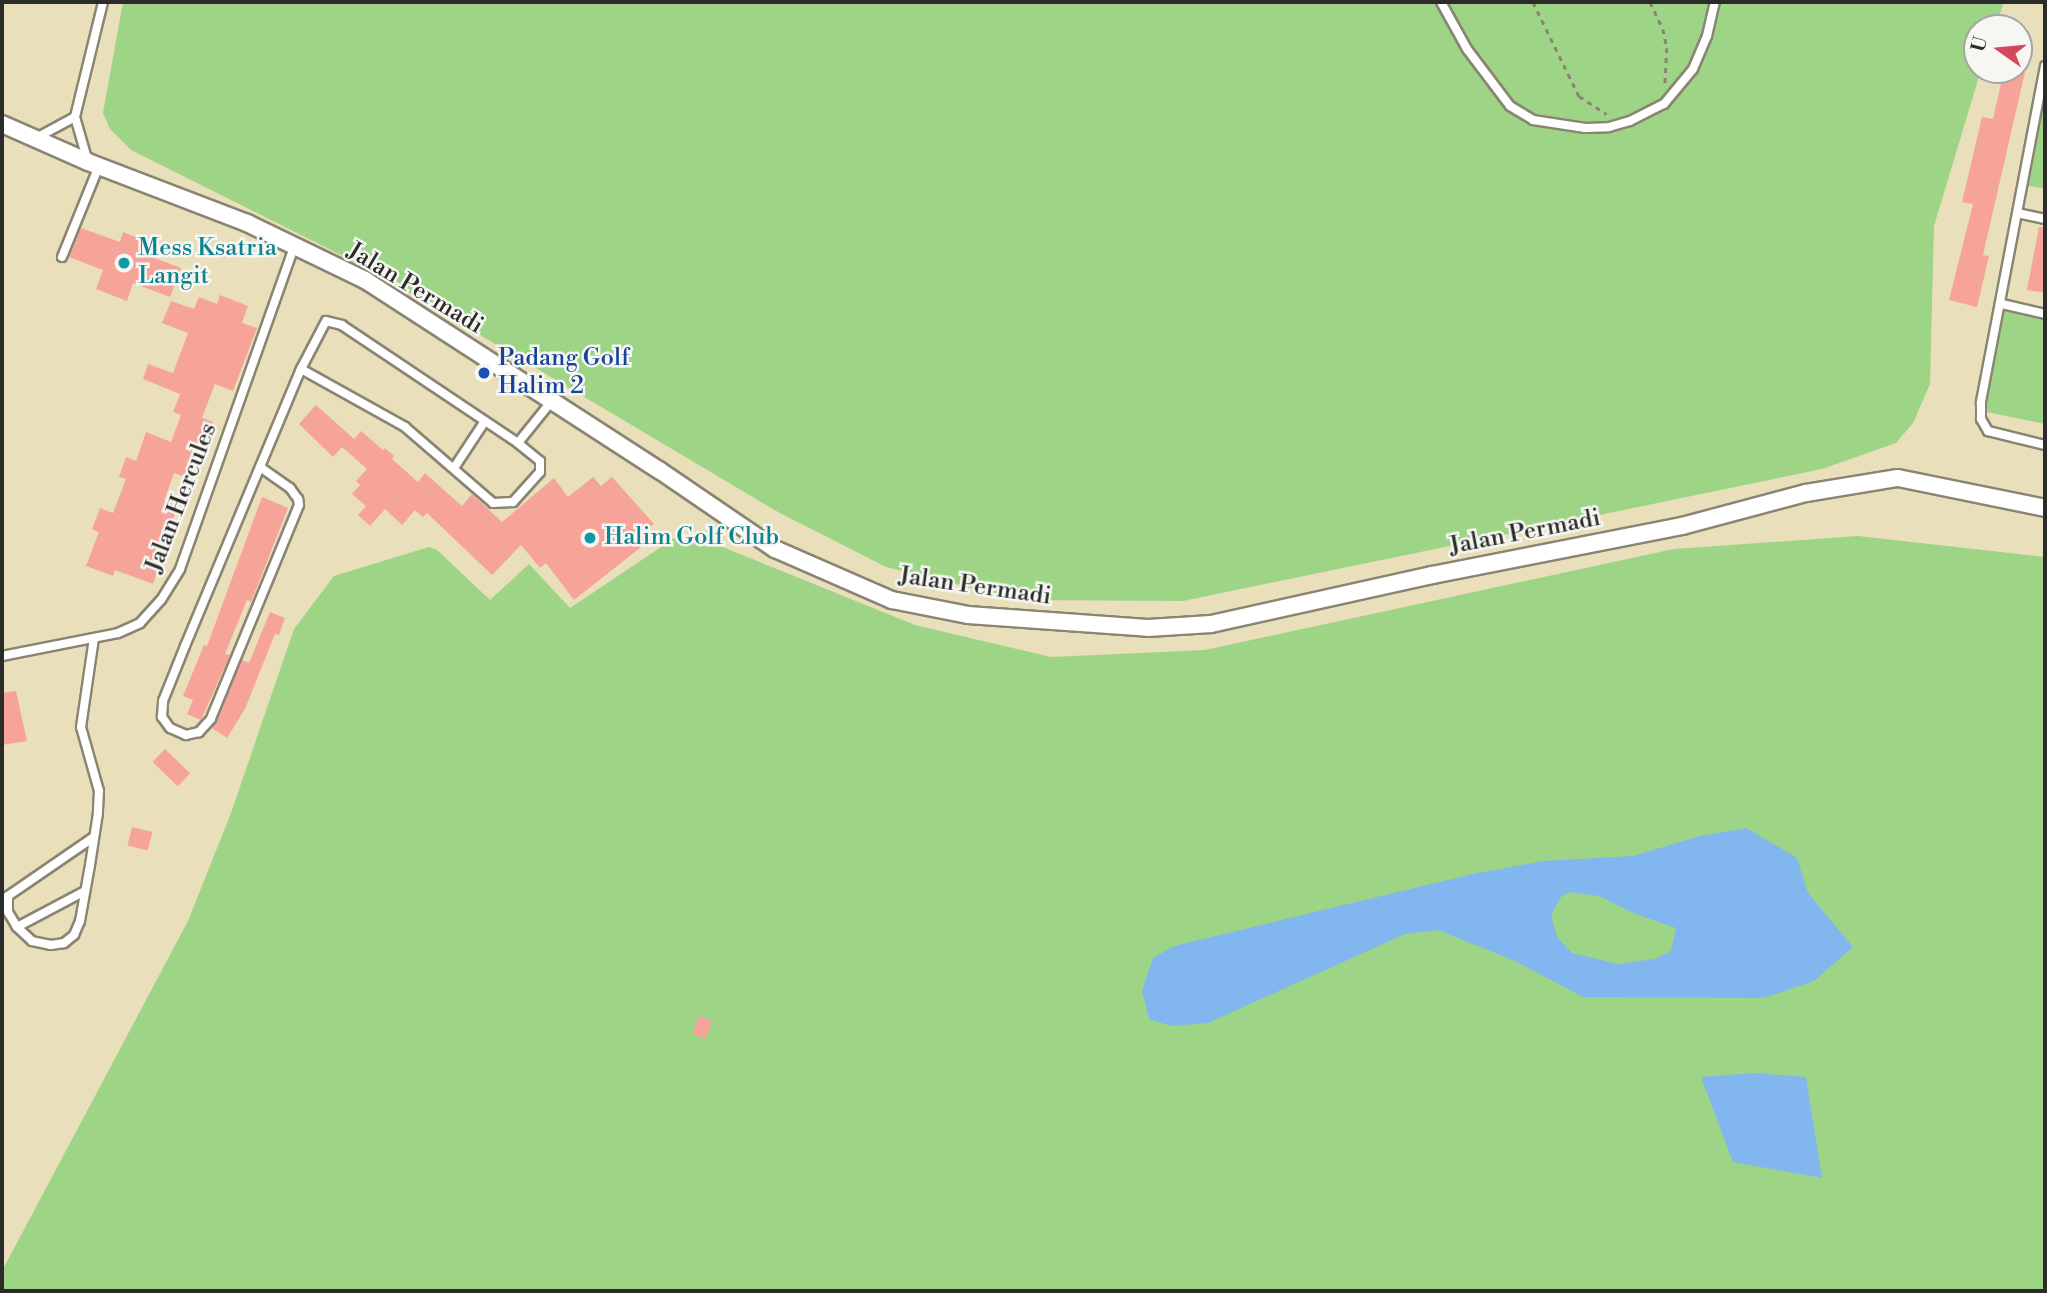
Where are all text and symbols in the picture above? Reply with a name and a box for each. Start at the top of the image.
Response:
north arrow [1963,14,2033,84]
text: U [1966,34,1993,54]
place label: Mess Ksatria Langit [138,235,277,291]
street label: Jalan Permadi [342,237,488,341]
marker: Mess Ksatria Langit [116,255,132,271]
place label: Padang Golf Halim 2 [498,345,630,401]
marker: Padang Golf Halim 2 [476,365,492,381]
street label: Jalan Hercules [140,419,224,577]
street label: Jalan Permadi [1447,504,1603,562]
place label: Halim Golf Club [604,524,779,552]
marker: Halim Golf Club [582,530,598,546]
street label: Jalan Permadi [897,562,1053,612]

